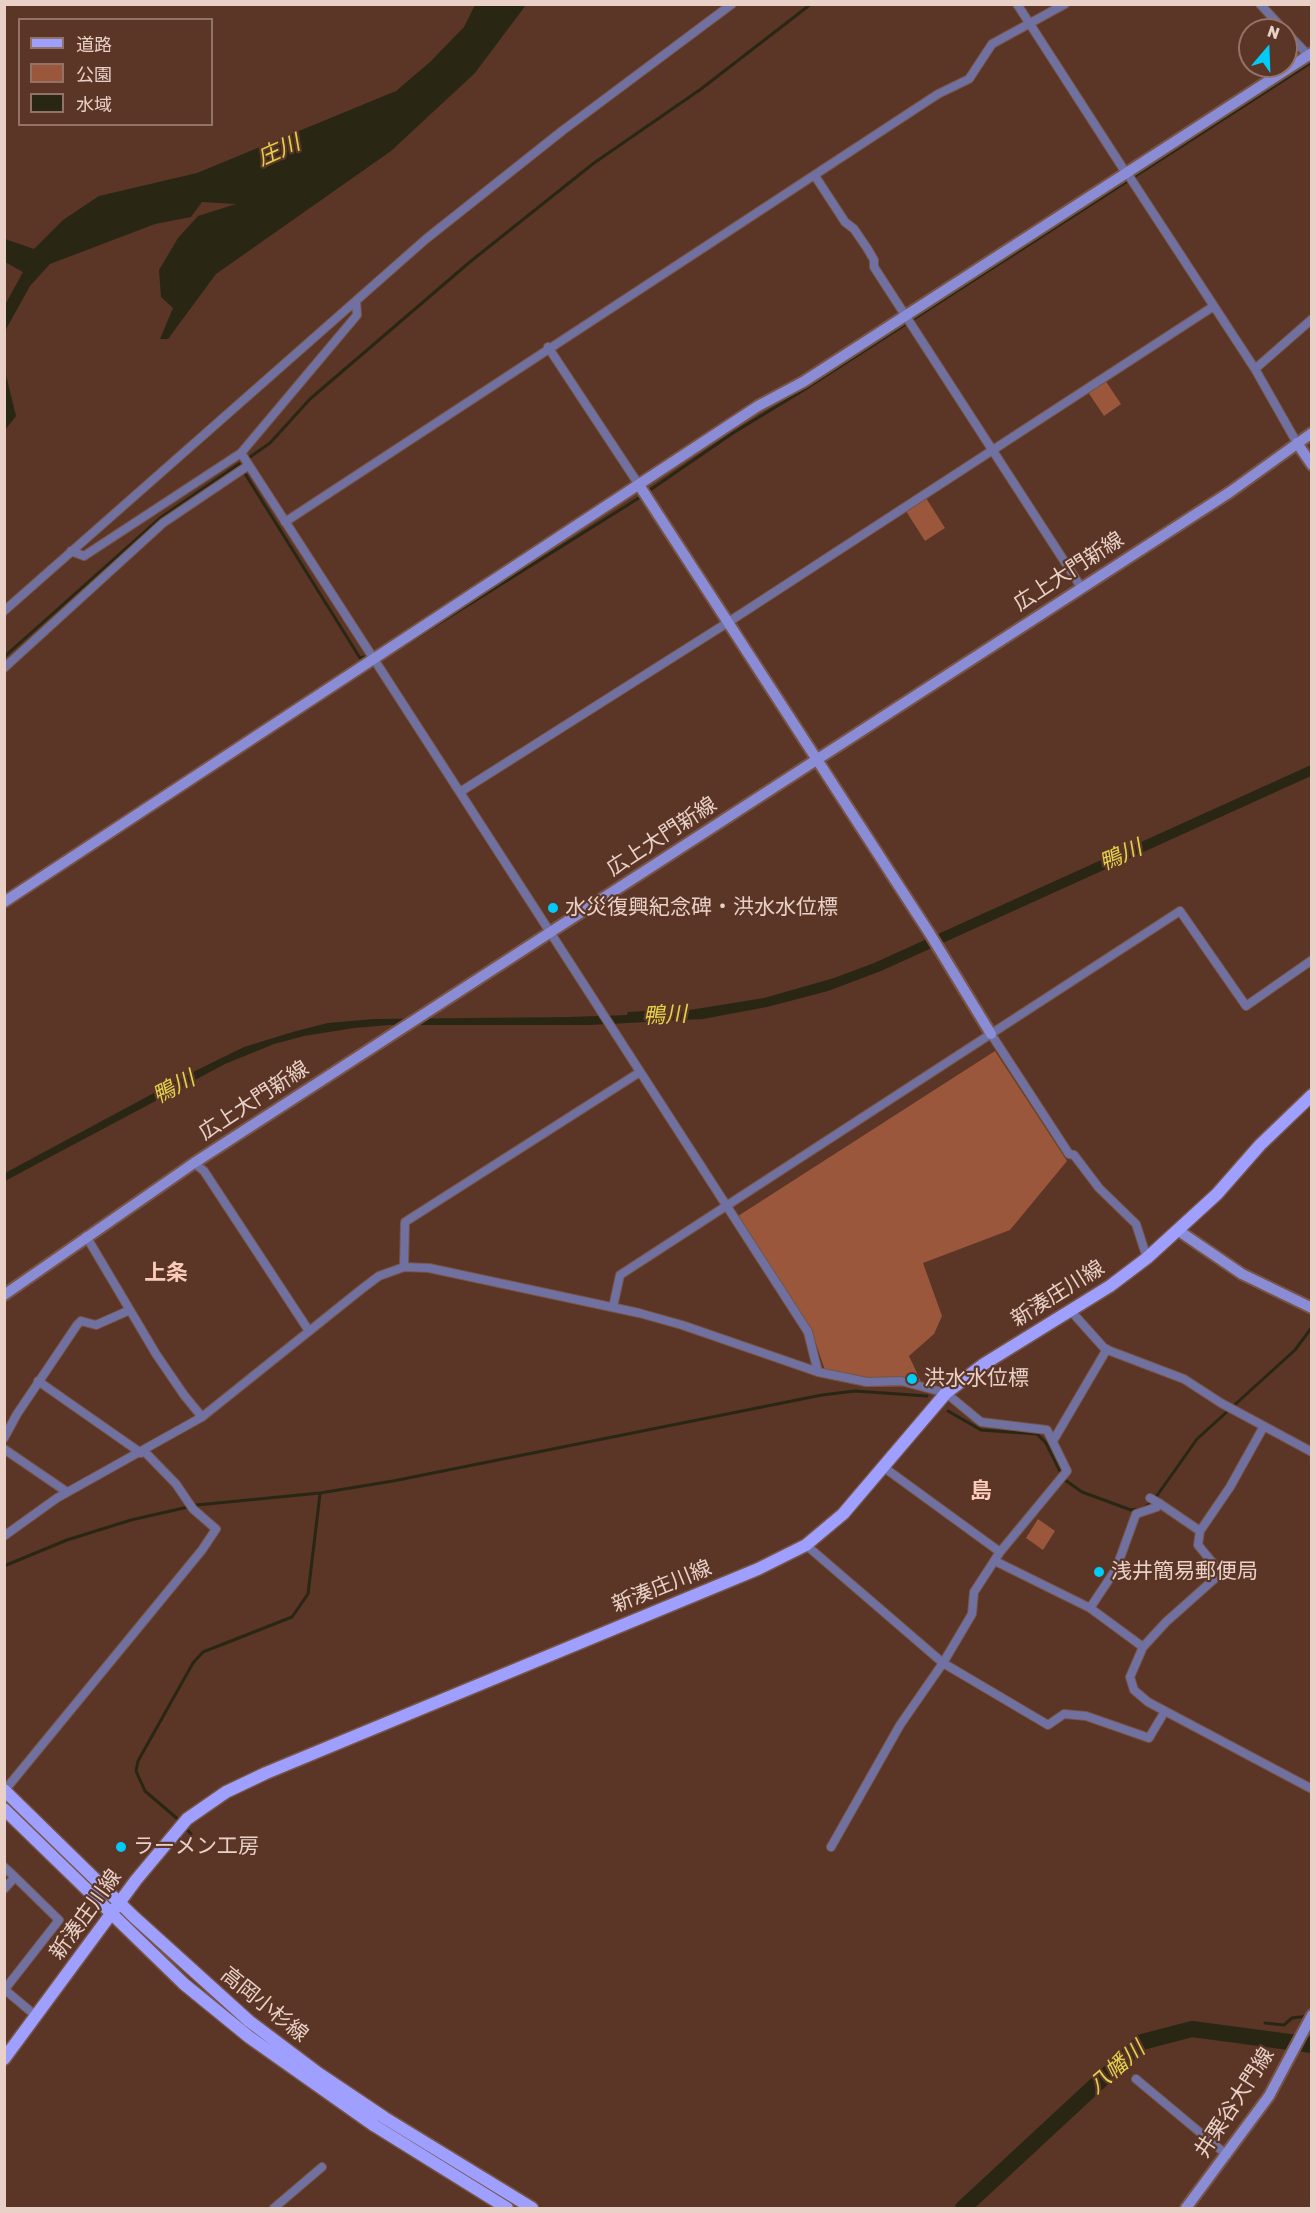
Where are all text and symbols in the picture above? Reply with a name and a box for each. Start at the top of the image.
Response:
legend [18,18,213,126]
north arrow [1238,18,1298,78]
text: N [1265,22,1282,43]
text: 道路 [76,34,112,56]
text: 公園 [76,64,112,86]
text: 水域 [76,94,112,116]
water label: 庄川 [254,130,304,172]
street label: 広上大門新線 [1009,527,1129,617]
street label: 広上大門新線 [602,792,722,882]
water label: 鴨川 [1096,835,1146,877]
place label: 水災復興紀念碑・洪水水位標 [565,895,838,921]
marker: 水災復興紀念碑・洪水水位標 [546,901,560,915]
water label: 鴨川 [642,1002,688,1030]
street label: 広上大門新線 [194,1056,314,1146]
water label: 鴨川 [148,1066,200,1110]
street label: 新湊庄川線 [1007,1255,1109,1333]
district label: 上条 [144,1261,188,1287]
place label: 洪水水位標 [924,1366,1029,1392]
marker: 洪水水位標 [905,1372,919,1386]
district label: 島 [970,1479,992,1505]
street label: 新湊庄川線 [609,1556,715,1618]
place label: 浅井簡易郵便局 [1111,1559,1258,1585]
marker: 浅井簡易郵便局 [1092,1565,1106,1579]
place label: ラーメン工房 [133,1834,259,1860]
marker: ラーメン工房 [114,1840,128,1854]
street label: 新湊庄川線 [45,1865,127,1965]
street label: 高岡小杉線 [215,1962,313,2048]
water label: 八幡川 [1083,2036,1151,2100]
street label: 井栗谷大門線 [1190,2043,1280,2163]

